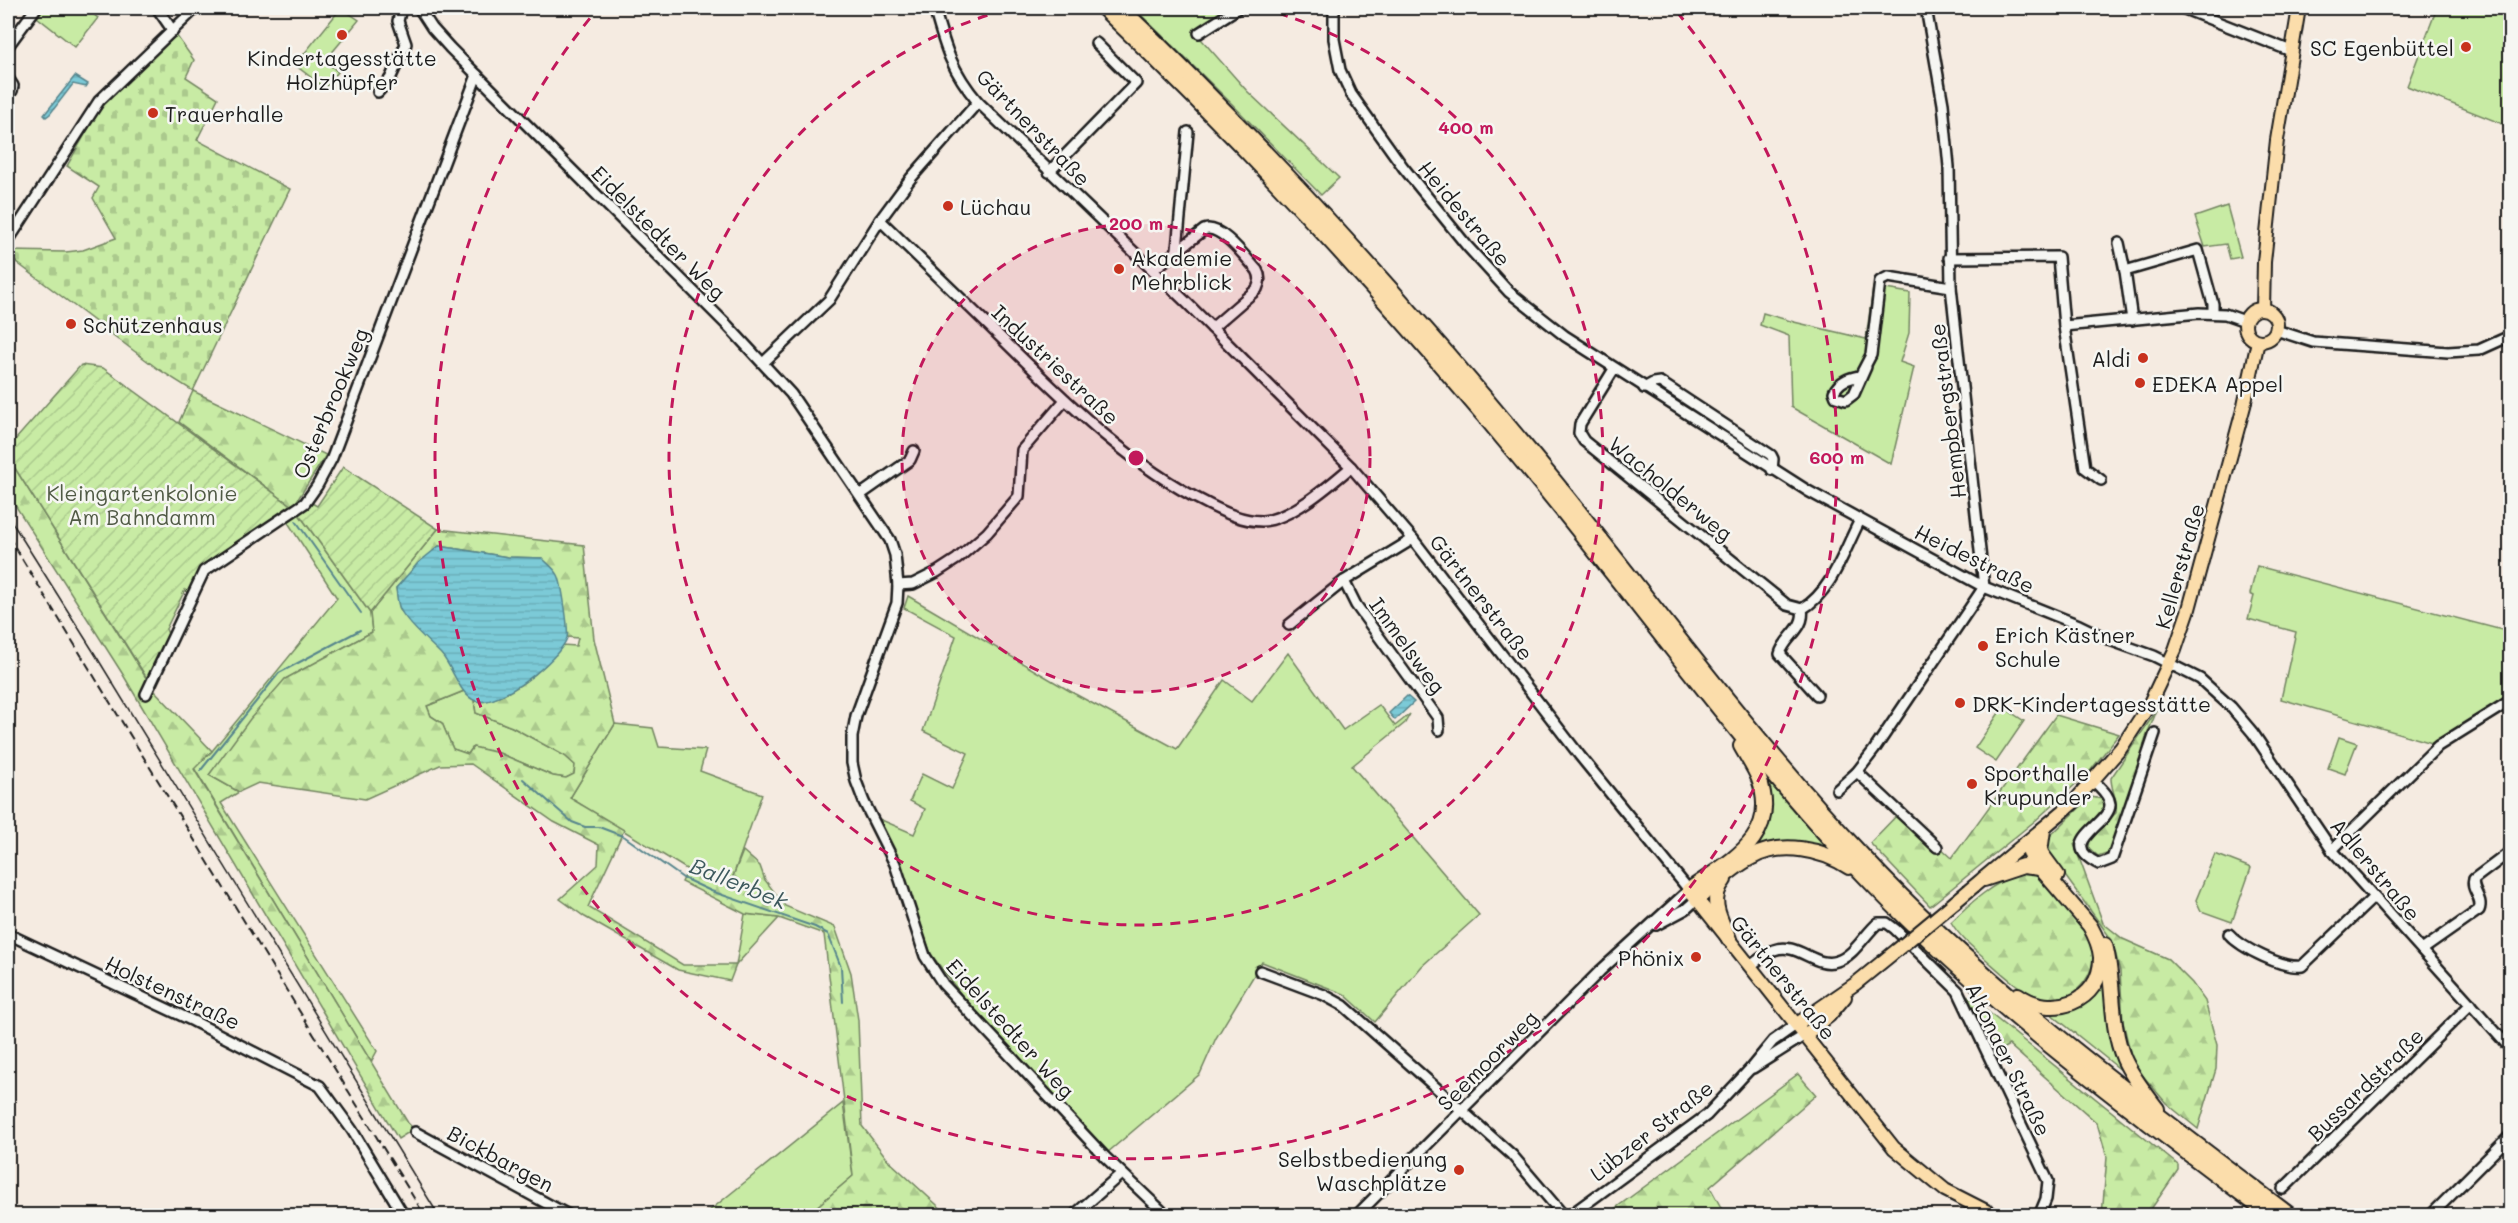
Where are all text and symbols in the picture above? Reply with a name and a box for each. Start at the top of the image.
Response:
marker: Kindertagesstätte Holzhüpfer [335,28,349,42]
place label: SC Egenbüttel [2310,34,2454,61]
marker: SC Egenbüttel [2459,40,2473,54]
place label: Kindertagesstätte Holzhüpfer [247,44,437,95]
street label: Gärtnerstraße [971,63,1097,191]
place label: Trauerhalle [165,100,284,127]
marker: Trauerhalle [146,106,160,120]
text: 400 m [1438,115,1494,139]
street label: Heidestraße [1413,154,1517,272]
street label: Eidelstedter Weg [586,159,732,305]
place label: Lüchau [960,193,1031,220]
marker: Lüchau [941,199,955,213]
text: 200 m [1109,211,1163,235]
place label: Akademie Mehrblick [1131,244,1232,295]
marker: Akademie Mehrblick [1112,262,1126,276]
street label: Industriestraße [987,298,1125,430]
place label: Schützenhaus [83,311,223,338]
marker: Schützenhaus [64,317,78,331]
street label: Hempbergstraße [1923,322,1971,500]
street label: Osterbrookweg [286,324,374,482]
place label: Aldi [2091,345,2131,372]
marker: Aldi [2136,351,2150,365]
place label: EDEKA Appel [2152,370,2283,397]
marker: EDEKA Appel [2133,376,2147,390]
street label: Wacholderweg [1604,430,1738,546]
text: 600 m [1810,445,1864,469]
centre of rings [1126,448,1146,468]
park label: Kleingartenkolonie Am Bahndamm [46,479,238,530]
street label: Kellerstraße [2148,500,2210,632]
street label: Heidestraße [1911,517,2039,599]
street label: Gärtnerstraße [1424,528,1540,666]
street label: Immelsweg [1364,592,1452,698]
place label: Erich Kästner Schule [1995,621,2135,672]
marker: Erich Kästner Schule [1976,639,1990,653]
place label: DRK-Kindertagesstätte [1972,690,2211,717]
marker: DRK-Kindertagesstätte [1953,696,1967,710]
place label: Sporthalle Krupunder [1984,759,2092,810]
marker: Sporthalle Krupunder [1965,777,1979,791]
street label: Adlerstraße [2325,812,2427,926]
water label: Ballerbek [686,850,793,916]
street label: Gärtnerstraße [1725,909,1843,1045]
place label: Phönix [1618,944,1684,971]
street label: Holstenstraße [101,949,245,1035]
marker: Phönix [1689,950,1703,964]
street label: Eidelstedter Weg [941,952,1081,1104]
street label: Altonaer Straße [1960,978,2058,1140]
street label: Seemoorweg [1431,1004,1543,1116]
street label: Bussardstraße [2301,1022,2429,1146]
street label: Lübzer Straße [1584,1074,1718,1186]
street label: Bickbargen [443,1119,559,1197]
place label: Selbstbedienung Waschplätze [1278,1145,1447,1196]
marker: Selbstbedienung Waschplätze [1452,1163,1466,1177]

